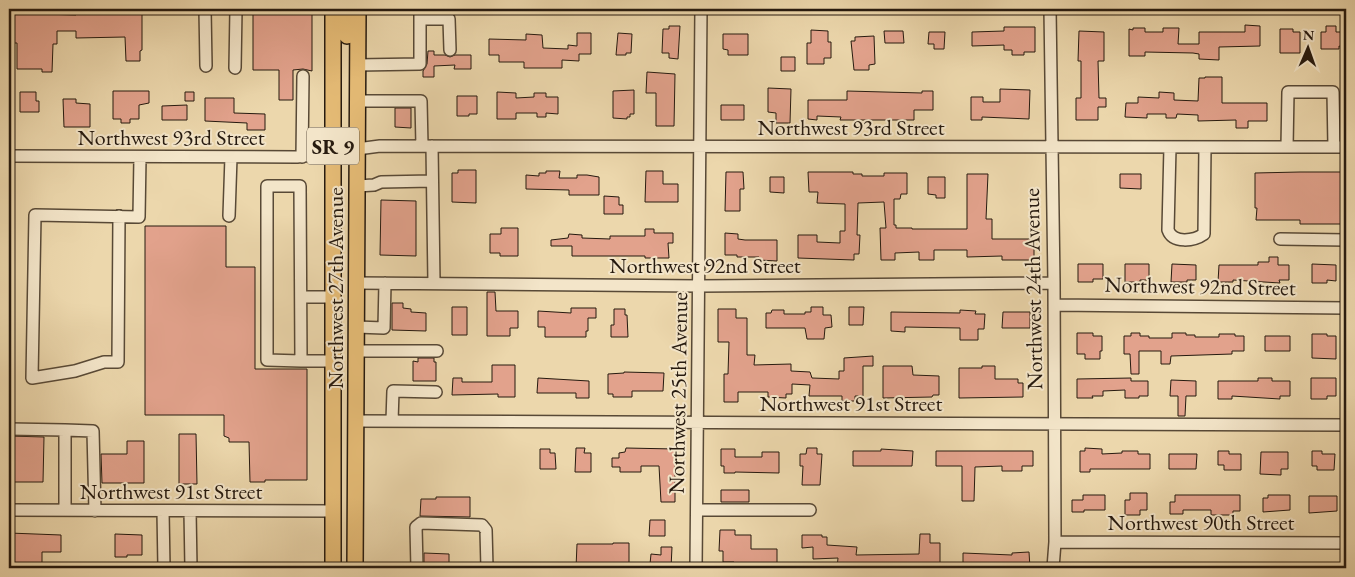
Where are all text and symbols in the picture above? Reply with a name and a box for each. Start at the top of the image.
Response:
north arrow [1282,22,1332,72]
text: N [1302,26,1315,44]
street label: Northwest 93rd Street [757,113,945,142]
street label: Northwest 93rd Street [77,123,265,152]
road number: SR 9 [307,128,359,164]
street label: Northwest 27th Avenue [321,187,350,389]
street label: Northwest 24th Avenue [1017,187,1049,390]
street label: Northwest 92nd Street [609,251,801,280]
street label: Northwest 92nd Street [1104,270,1296,302]
street label: Northwest 25th Avenue [662,291,694,494]
street label: Northwest 91st Street [760,389,942,418]
street label: Northwest 91st Street [80,477,262,506]
street label: Northwest 90th Street [1108,508,1295,537]

